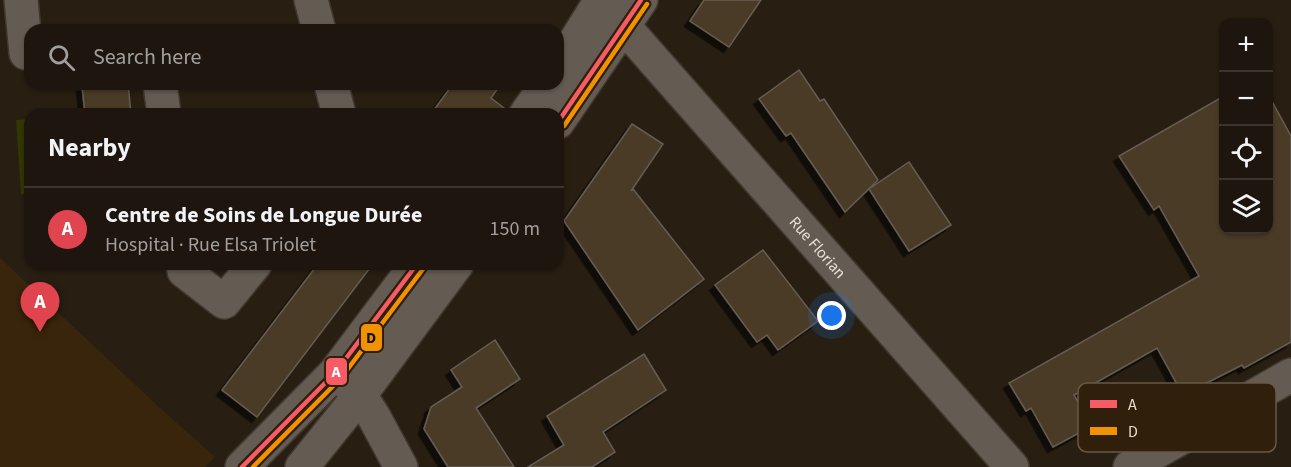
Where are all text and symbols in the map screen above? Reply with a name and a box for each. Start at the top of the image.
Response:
map controls [1219,18,1273,234]
button: + [1219,18,1273,72]
search box [24,24,564,90]
icon: search [45,41,78,74]
text: Search here [93,41,201,73]
button: − [1219,72,1273,126]
button: locate [1219,126,1273,180]
text: Nearby [48,129,131,166]
button: layers [1219,180,1273,234]
text: Centre de Soins de Longue Durée [105,199,422,231]
street label: Rue Florian [784,212,851,283]
text: A [62,215,73,243]
text: 150 m [490,215,540,243]
text: Hospital · Rue Elsa Triolet [105,231,316,259]
pin: A [20,282,60,332]
your location [817,301,846,330]
line badge: D [360,323,383,352]
text: D [366,327,376,349]
line badge: A [325,357,348,386]
text: A [330,361,341,383]
legend [1078,383,1276,452]
text: A [1128,394,1137,416]
text: D [1128,421,1138,443]

